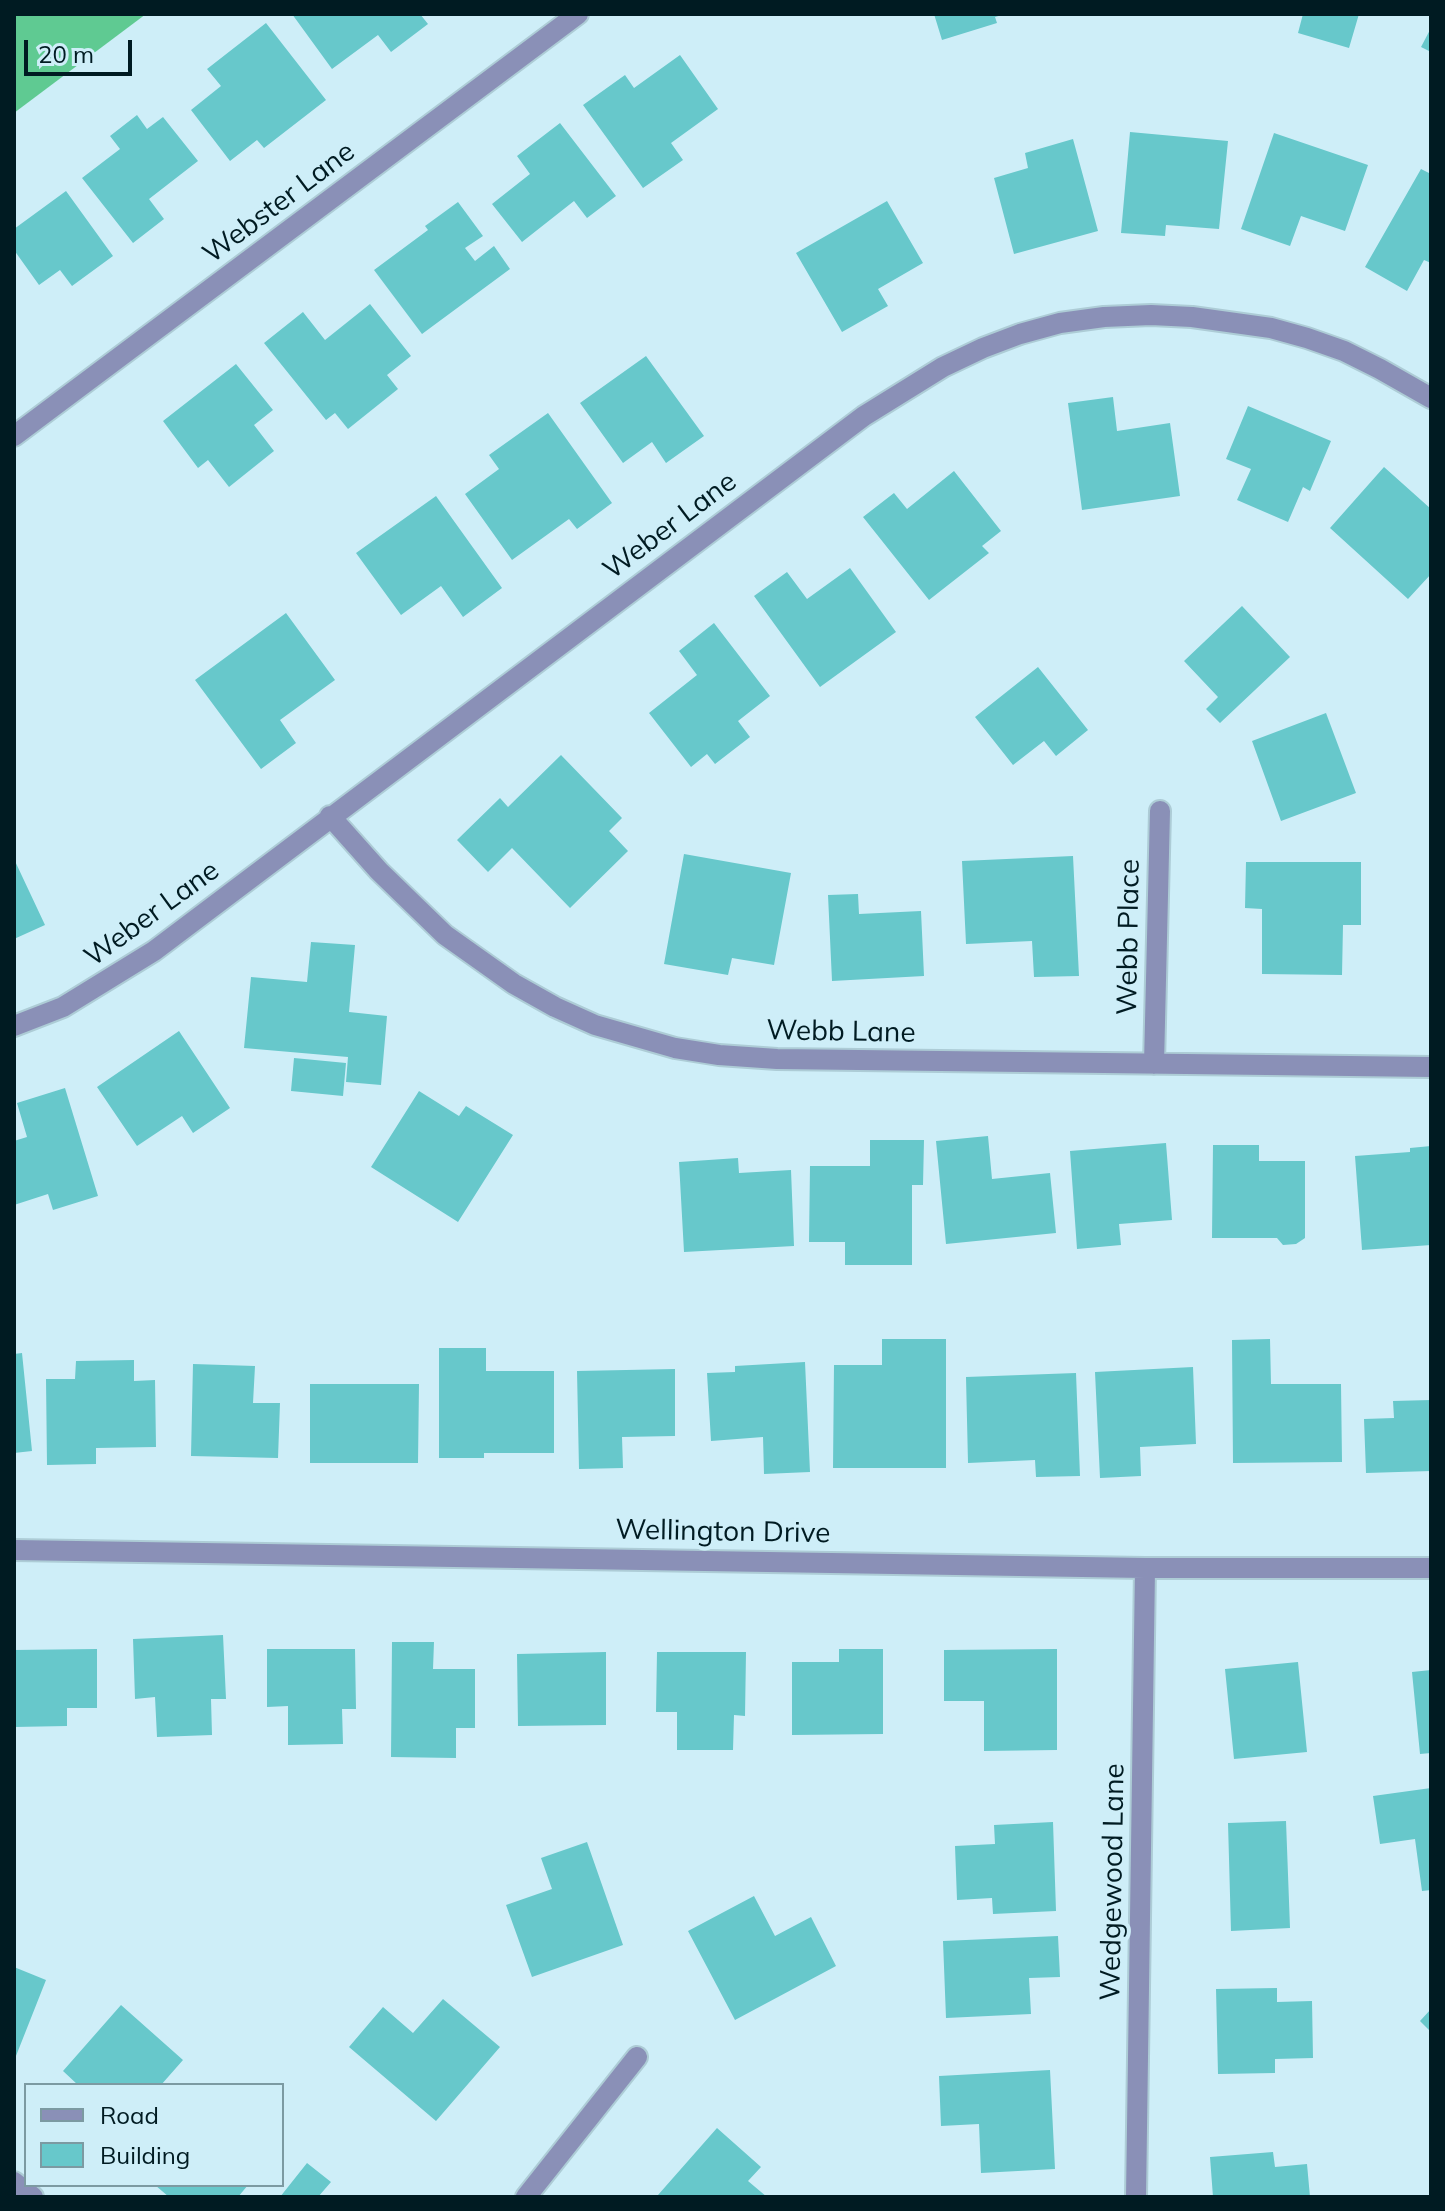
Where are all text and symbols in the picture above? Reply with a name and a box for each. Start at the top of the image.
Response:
scale bar [28,24,136,74]
text: 20 m [38,39,94,69]
street label: Webster Lane [196,135,362,271]
street label: Weber Lane [597,465,743,587]
street label: Weber Lane [78,854,226,974]
street label: Webb Place [1111,859,1147,1015]
street label: Webb Lane [766,1014,916,1050]
street label: Wellington Drive [615,1513,831,1551]
street label: Wedgewood Lane [1094,1763,1132,2001]
legend [24,2083,284,2187]
text: Road [100,2100,159,2130]
text: Building [100,2140,190,2170]

